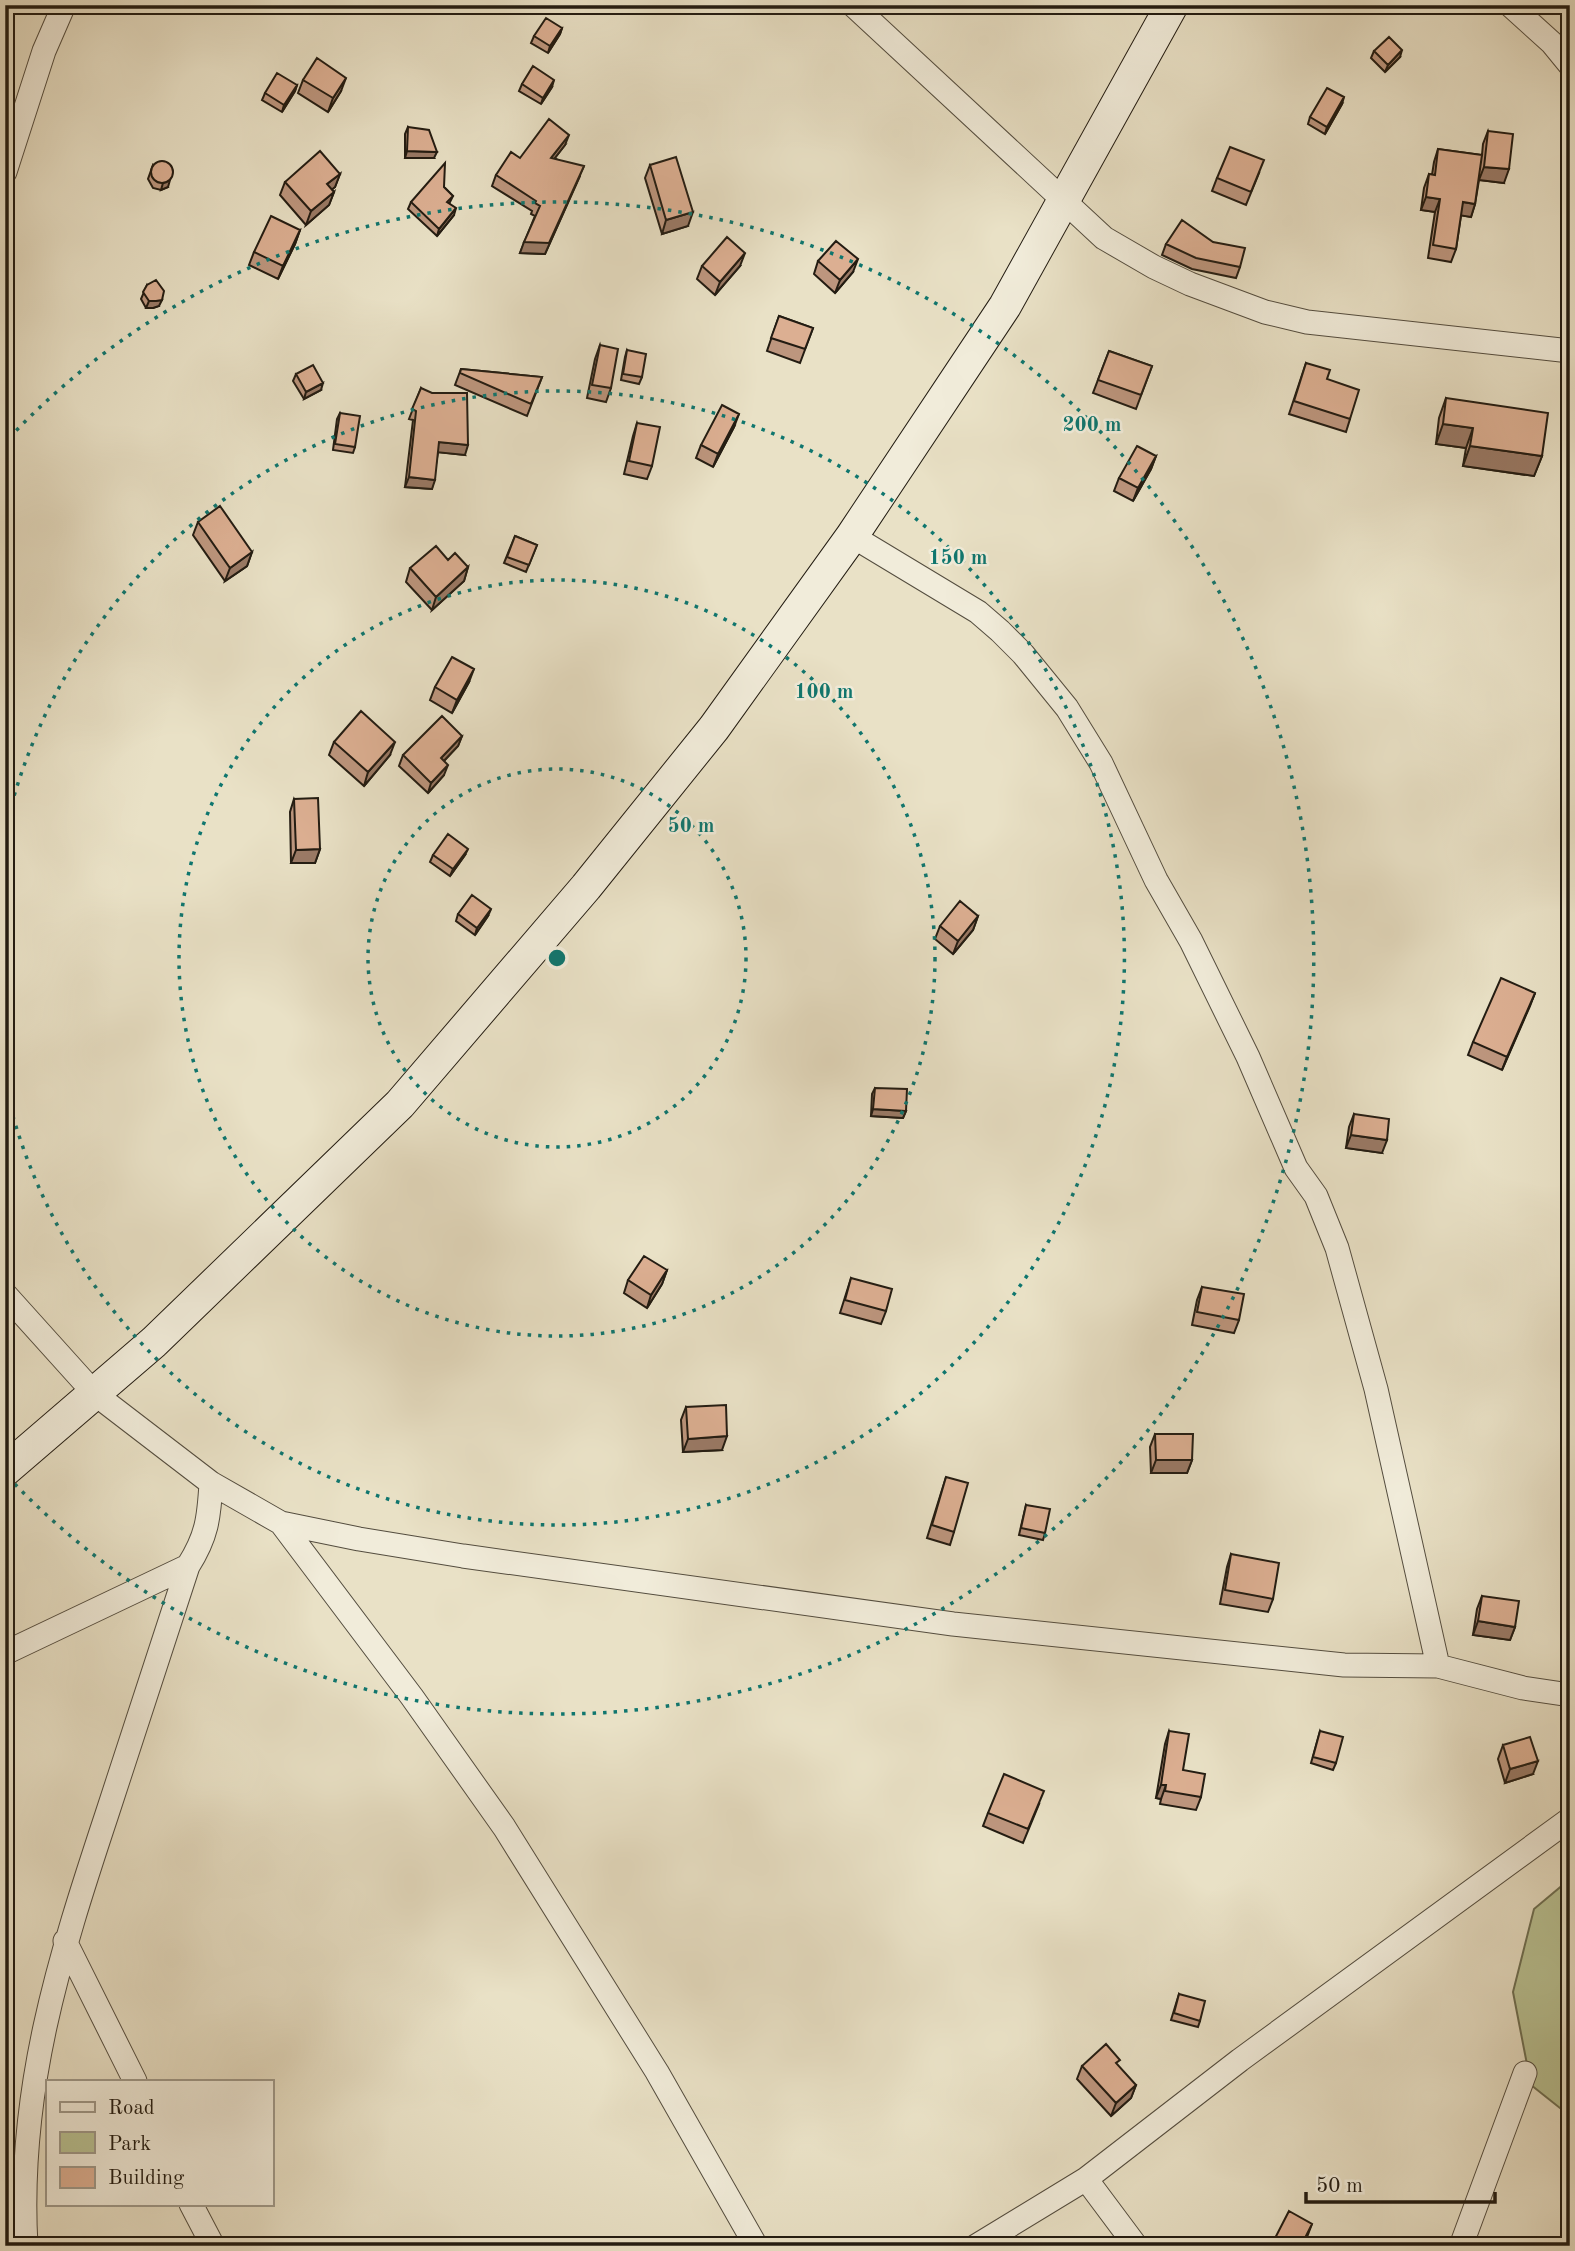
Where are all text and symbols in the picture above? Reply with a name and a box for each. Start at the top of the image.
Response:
text: 200 m [1062,415,1122,436]
text: 150 m [928,548,988,569]
text: 100 m [794,682,854,703]
text: 50 m [667,816,715,837]
centre of rings [545,946,569,970]
legend [46,2080,273,2206]
text: Road [108,2098,155,2119]
text: Park [108,2134,151,2155]
scale bar [1306,2160,1494,2204]
text: Building [108,2168,185,2189]
text: 50 m [1316,2176,1363,2197]

